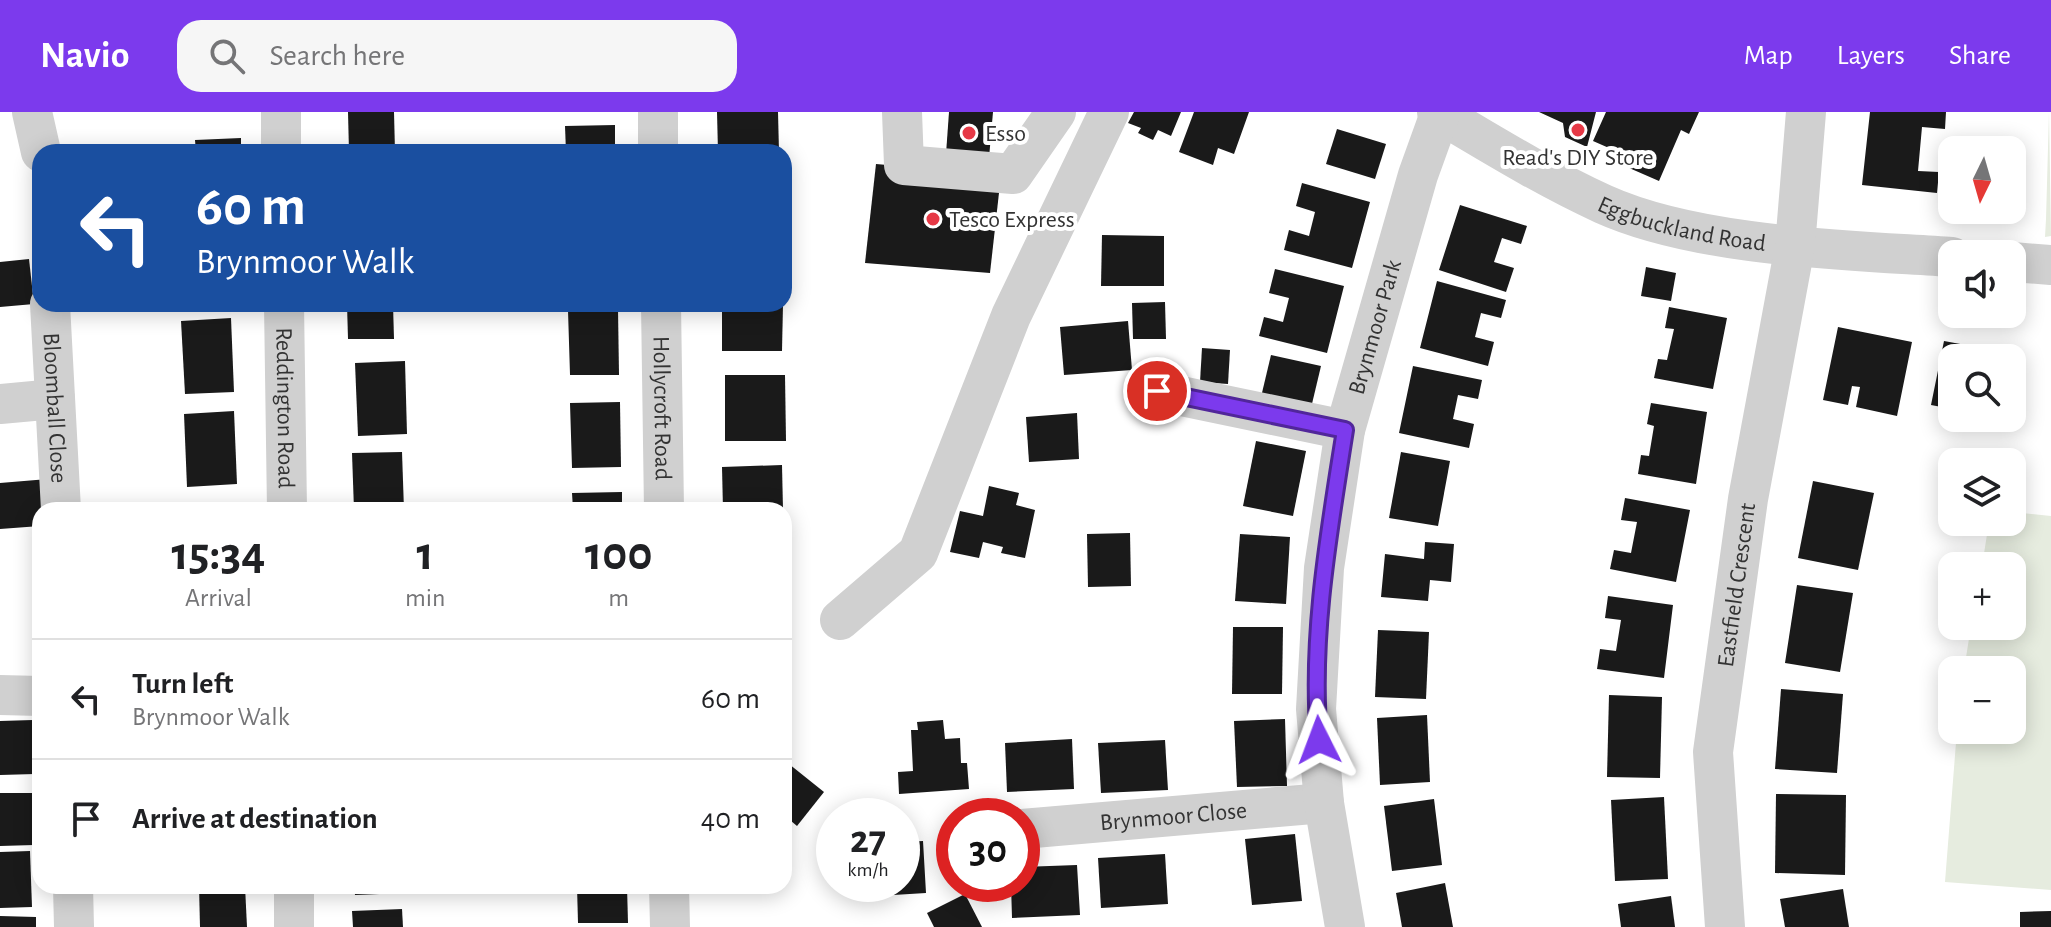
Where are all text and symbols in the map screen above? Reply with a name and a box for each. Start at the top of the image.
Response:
search box [177,20,737,92]
icon: search [205,34,249,78]
text: Navio [40,37,129,75]
text: Search here [269,41,405,71]
text: Map [1744,42,1793,70]
text: Layers [1837,42,1905,70]
text: Share [1949,42,2011,70]
marker: Read's DIY Store [1569,121,1587,139]
place label: Esso [985,122,1026,146]
marker: Esso [960,124,978,142]
north arrow [1938,136,2026,224]
map controls [1938,136,2026,744]
place label: Read's DIY Store [1502,146,1654,170]
icon: left [64,176,168,280]
text: 60 m [196,179,306,235]
street label: Eggbuckland Road [1594,192,1767,256]
place label: Tesco Express [949,208,1075,232]
marker: Tesco Express [924,210,942,228]
button: sound [1938,240,2026,328]
text: Brynmoor Walk [196,244,414,280]
street label: Brynmoor Park [1345,257,1406,397]
street label: Reddington Road [271,327,298,489]
street label: Bloomball Close [39,332,71,484]
street label: Hollycroft Road [648,336,675,480]
button: search [1938,344,2026,432]
pin [1123,357,1191,425]
icon: arrive [1135,369,1179,413]
button: layers [1938,448,2026,536]
street label: Eastfield Crescent [1714,501,1760,669]
text: 15:34 [172,531,265,579]
text: 1 [417,531,434,579]
text: 100 [585,531,652,579]
button: + [1938,552,2026,640]
text: Arrival [185,585,252,611]
text: min [405,585,446,611]
text: m [608,585,629,611]
button: − [1938,656,2026,744]
text: Turn left [132,669,233,699]
icon: left [64,677,108,721]
text: 60 m [701,684,760,714]
position arrow [1277,698,1361,782]
text: Brynmoor Walk [132,704,290,730]
icon: arrive [64,797,108,841]
speed limit sign: 30 [936,798,1040,902]
street label: Brynmoor Close [1099,799,1248,835]
text: Arrive at destination [132,804,378,834]
text: 40 m [701,804,760,834]
text: 27 [850,820,886,860]
text: km/h [847,860,889,880]

